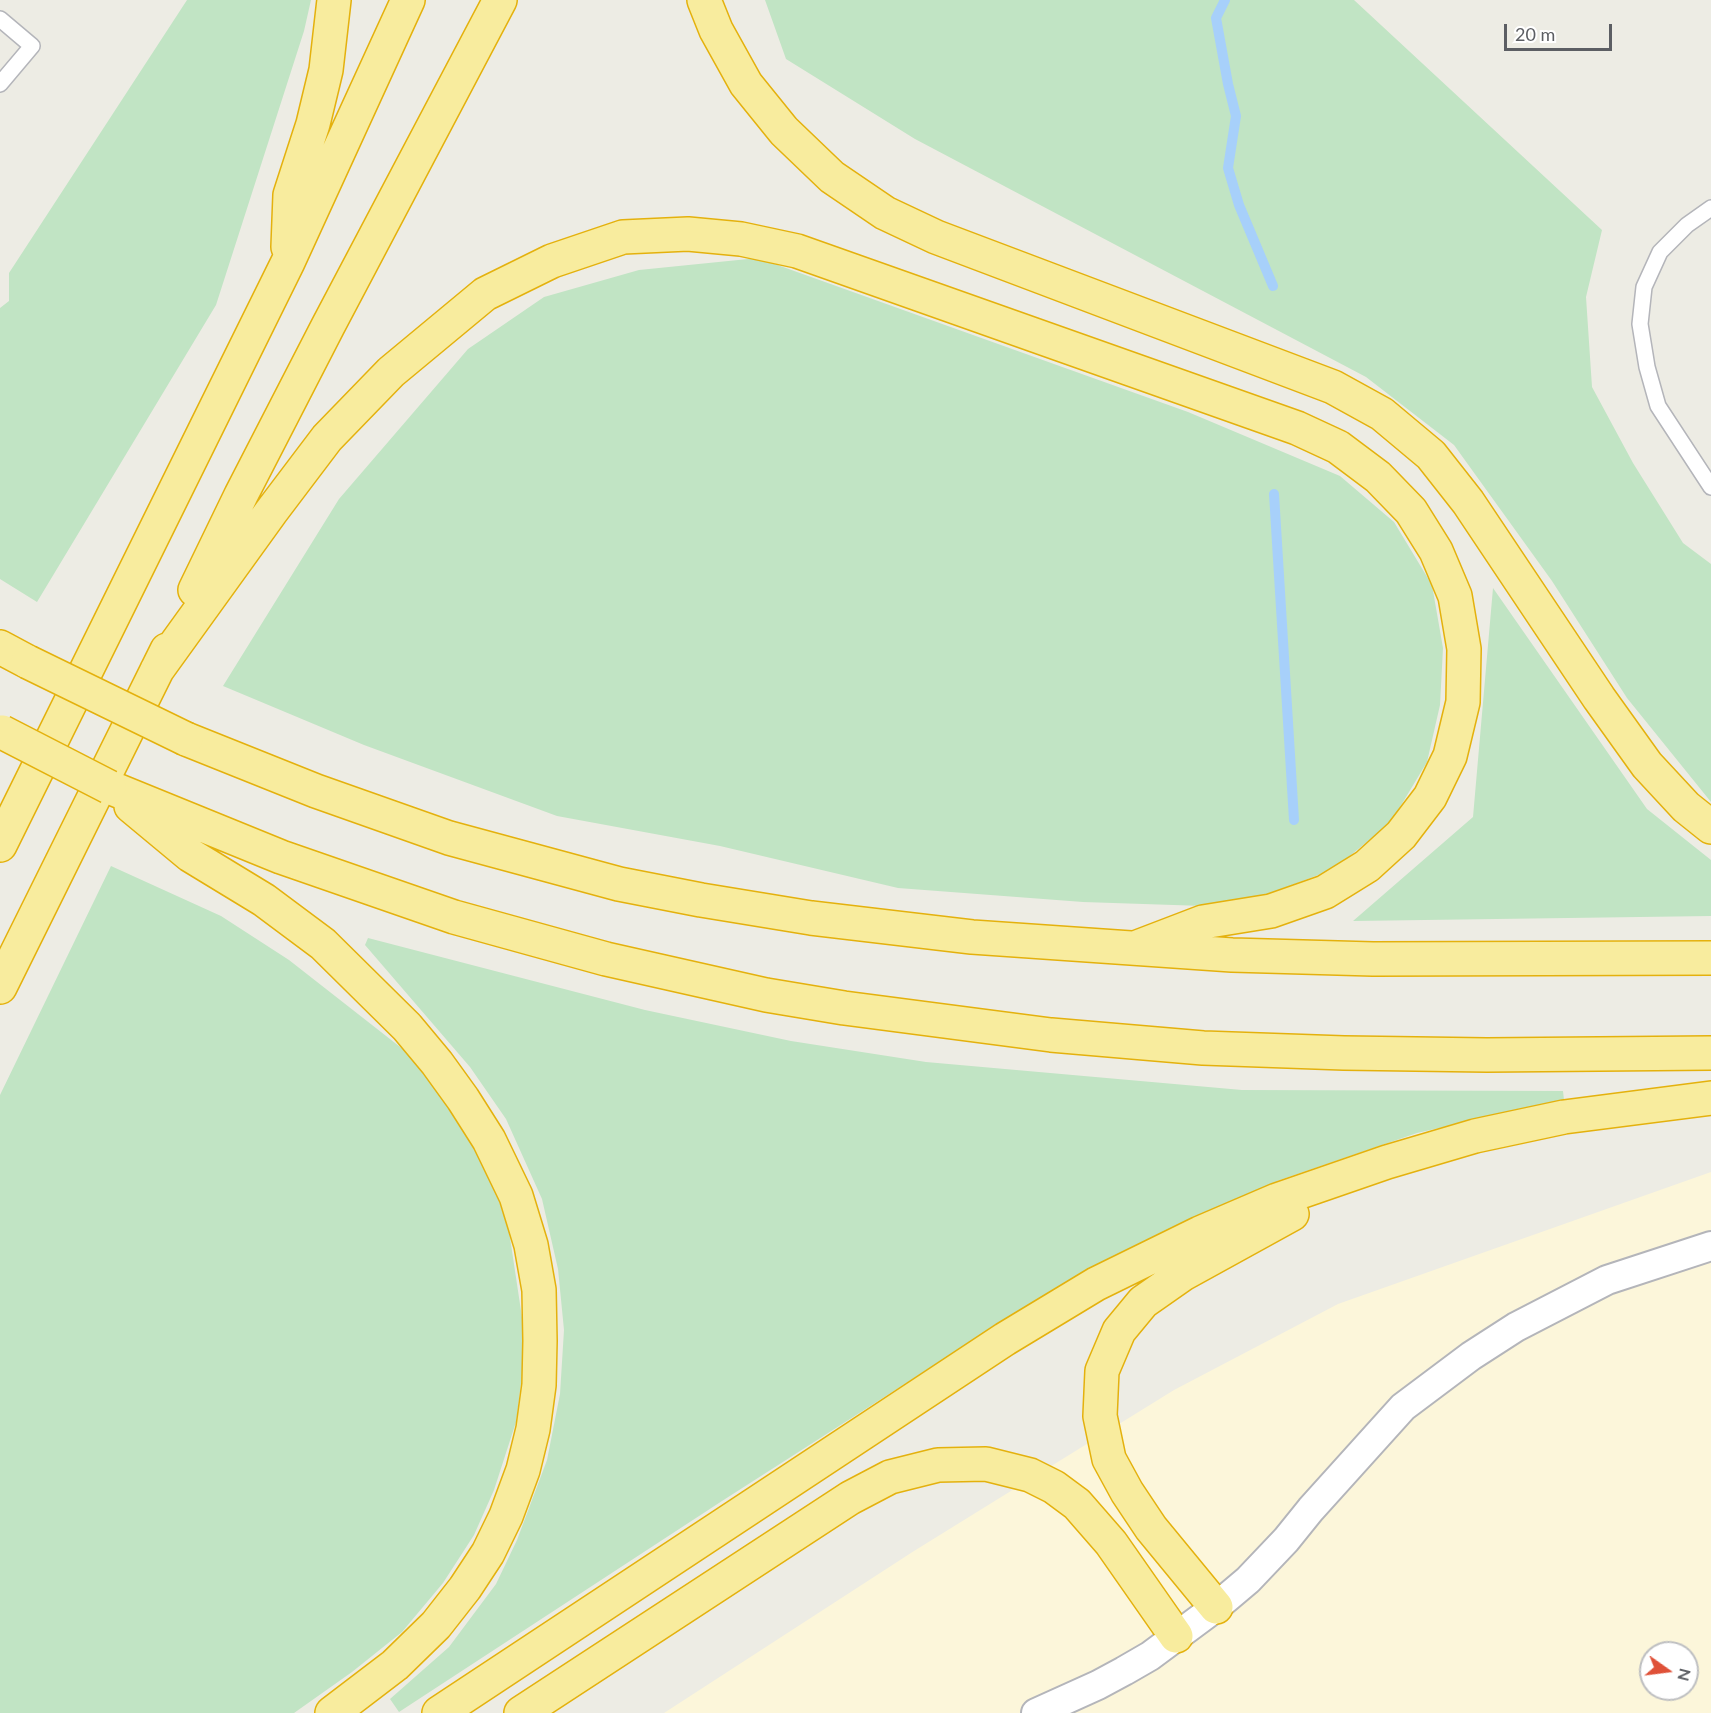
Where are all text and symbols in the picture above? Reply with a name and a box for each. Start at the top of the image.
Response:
scale bar [1507,12,1615,50]
text: 20 m [1515,23,1555,45]
north arrow [1639,1641,1699,1701]
text: N [1674,1667,1696,1683]

